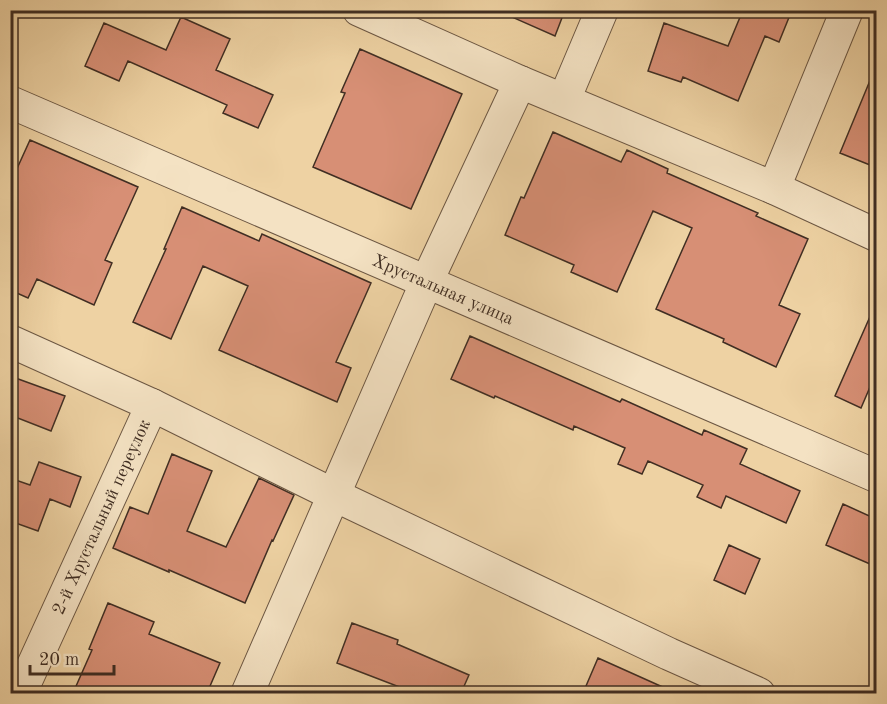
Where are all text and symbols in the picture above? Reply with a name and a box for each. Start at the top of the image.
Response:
street label: Хрустальная улица [369,252,516,329]
street label: 2-й Хрустальный переулок [50,417,154,617]
scale bar [30,638,114,676]
text: 20 m [39,651,79,669]

